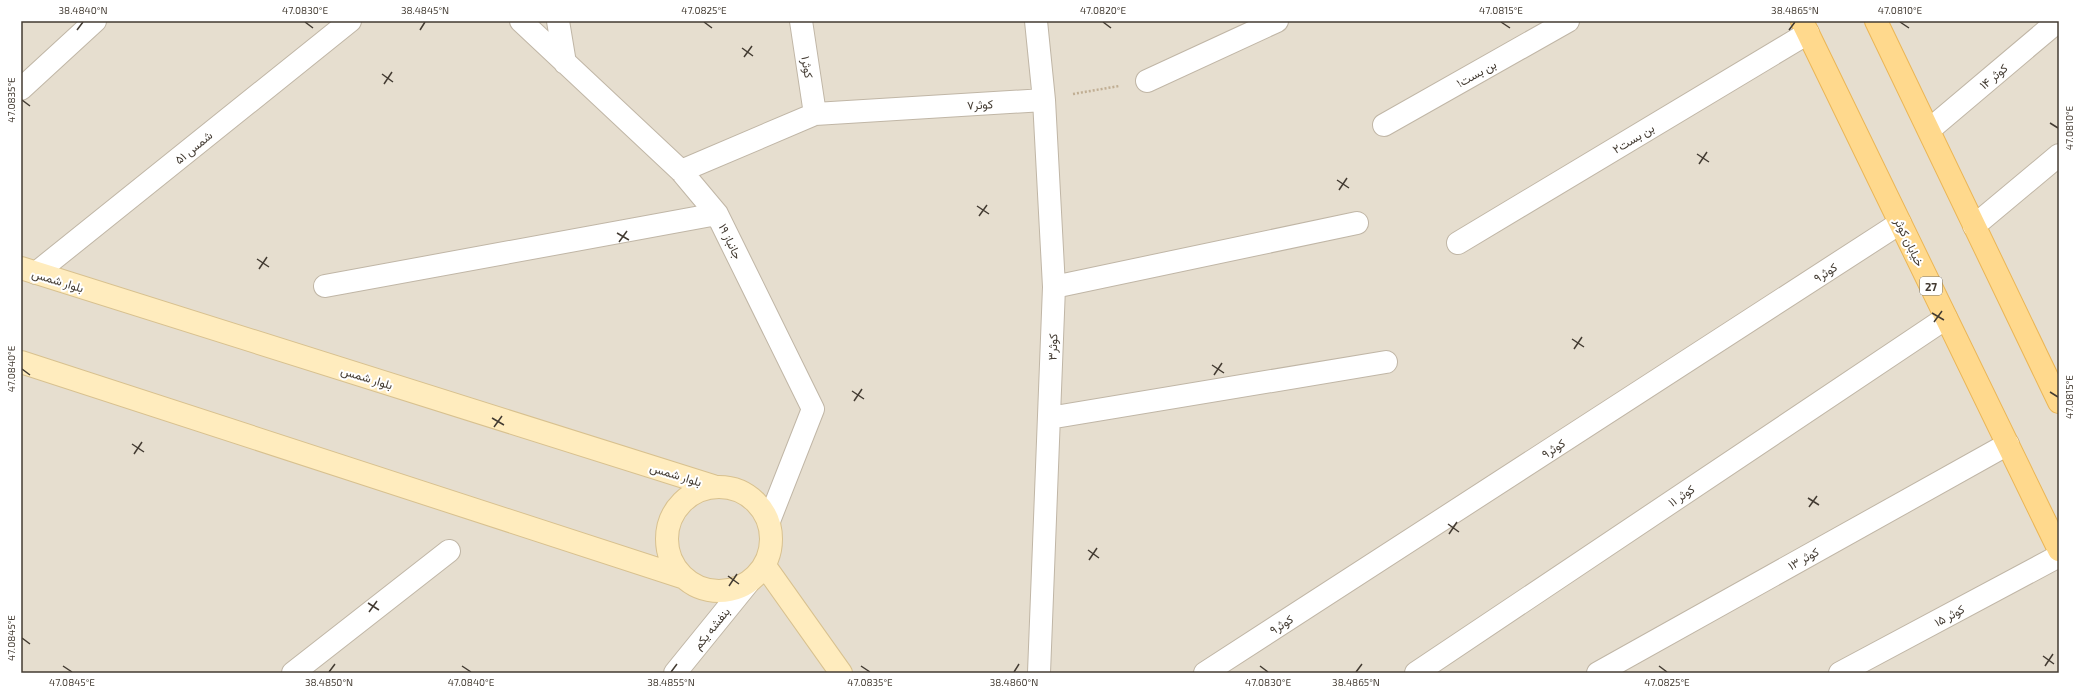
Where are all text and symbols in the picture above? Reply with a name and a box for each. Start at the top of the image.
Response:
text: 38.4840°N [59,4,107,16]
text: 47.0830°E [282,4,328,16]
text: 38.4845°N [401,4,449,16]
text: 47.0825°E [681,4,727,16]
text: 47.0820°E [1080,4,1126,16]
text: 47.0815°E [1479,4,1523,16]
text: 38.4865°N [1771,4,1819,16]
text: 47.0810°E [1878,4,1923,16]
street label: کوثر۱ [797,55,817,79]
street label: بن بست۱ [1454,56,1499,91]
street label: کوثر ۱۴ [1976,60,2011,93]
text: 47.0835°E [5,77,17,123]
street label: کوثر۷ [967,96,993,114]
text: 47.0810°E [2063,105,2075,150]
street label: بن بست۲ [1610,120,1657,158]
street label: شمس ۵۱ [171,128,216,168]
street label: خیابان کوثر [1890,215,1928,269]
street label: جانباز ۱۹ [715,221,746,262]
street label: کوثر۹ [1811,259,1840,286]
street label: بلوار شمس [30,265,86,296]
road number: 27 [1920,277,1942,295]
street label: کوثر۳ [1045,333,1061,361]
text: 47.0840°E [5,345,17,392]
street label: بلوار شمس [339,362,395,393]
text: 47.0815°E [2063,375,2075,419]
street label: کوثر۹ [1539,435,1568,462]
street label: بلوار شمس [648,459,704,490]
street label: کوثر ۱۱ [1665,481,1698,510]
street label: کوثر ۱۳ [1785,544,1822,574]
street label: کوثر ۱۵ [1931,601,1967,631]
street label: بنفشه یکم [690,604,734,653]
street label: کوثر۹ [1267,611,1296,638]
text: 47.0845°E [5,615,17,661]
text: 47.0845°E [49,676,95,688]
text: 38.4850°N [305,676,353,688]
text: 47.0840°E [448,676,495,688]
text: 38.4855°N [647,676,695,688]
text: 47.0835°E [847,676,893,688]
text: 38.4860°N [990,676,1038,688]
text: 47.0830°E [1245,676,1291,688]
text: 38.4865°N [1332,676,1380,688]
text: 47.0825°E [1644,676,1690,688]

